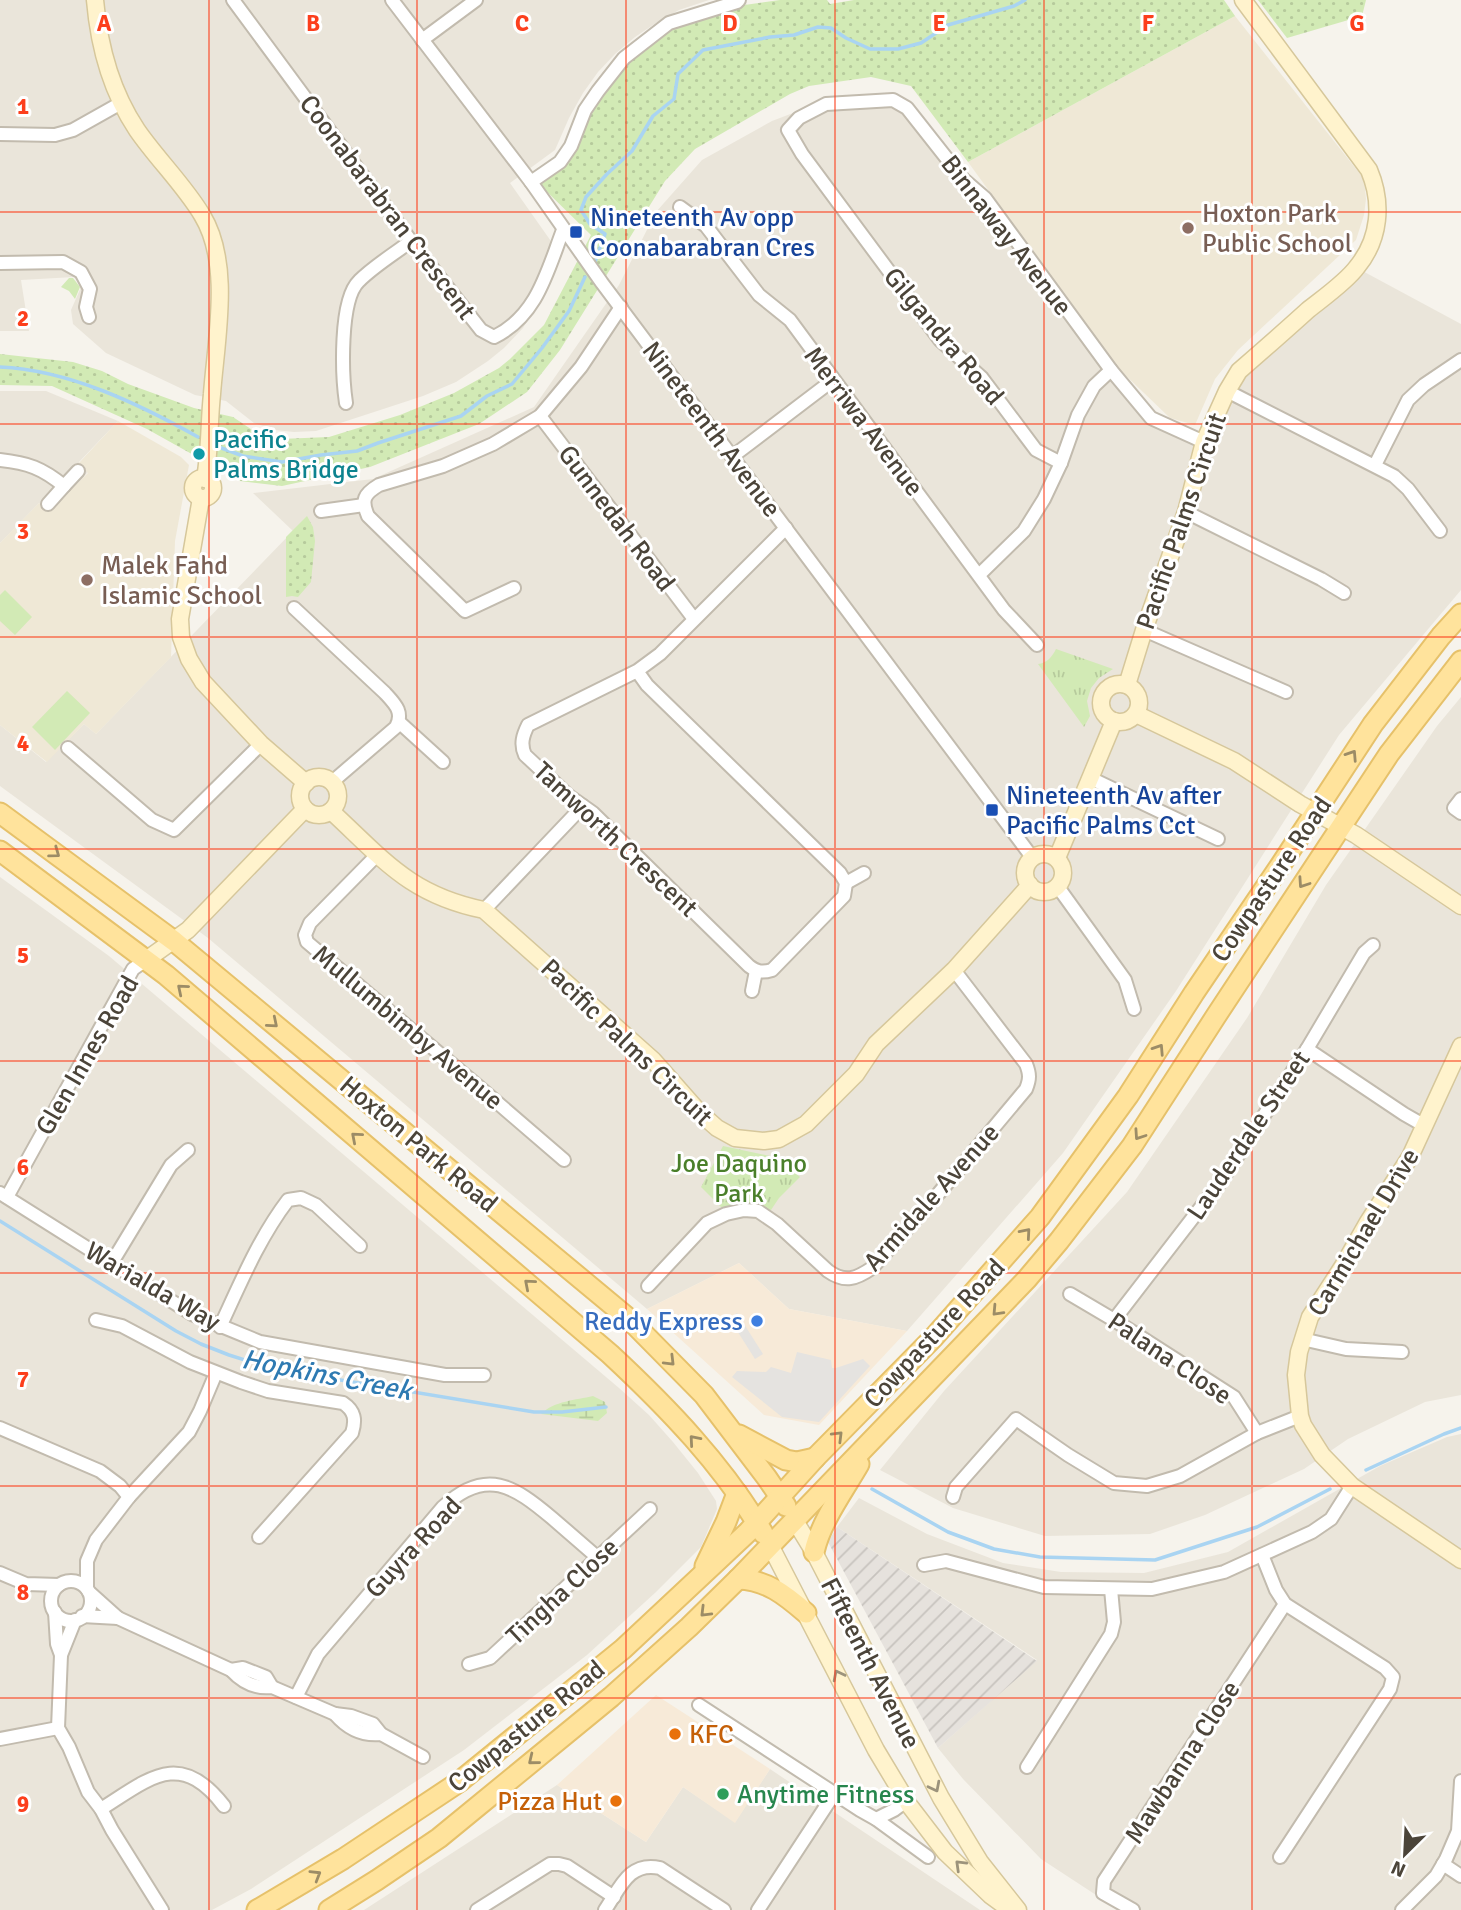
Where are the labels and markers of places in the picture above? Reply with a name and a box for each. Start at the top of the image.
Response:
place label: Hoxton Park Public School [1202,198,1352,260]
place label: Nineteenth Av opp Coonabarabran Cres [590,202,815,264]
marker: Hoxton Park Public School [1180,220,1196,236]
marker: Nineteenth Av opp Coonabarabran Cres [568,224,584,240]
place label: Pacific Palms Bridge [213,424,359,486]
marker: Pacific Palms Bridge [191,446,207,462]
place label: Malek Fahd Islamic School [101,550,262,612]
marker: Malek Fahd Islamic School [79,572,95,588]
place label: Nineteenth Av after Pacific Palms Cct [1006,780,1222,842]
marker: Nineteenth Av after Pacific Palms Cct [984,802,1000,818]
place label: Reddy Express [584,1306,743,1338]
marker: Reddy Express [749,1313,765,1329]
place label: KFC [689,1719,734,1751]
marker: KFC [667,1726,683,1742]
place label: Anytime Fitness [737,1779,914,1811]
place label: Pizza Hut [497,1786,602,1818]
marker: Anytime Fitness [715,1786,731,1802]
marker: Pizza Hut [608,1793,624,1809]

